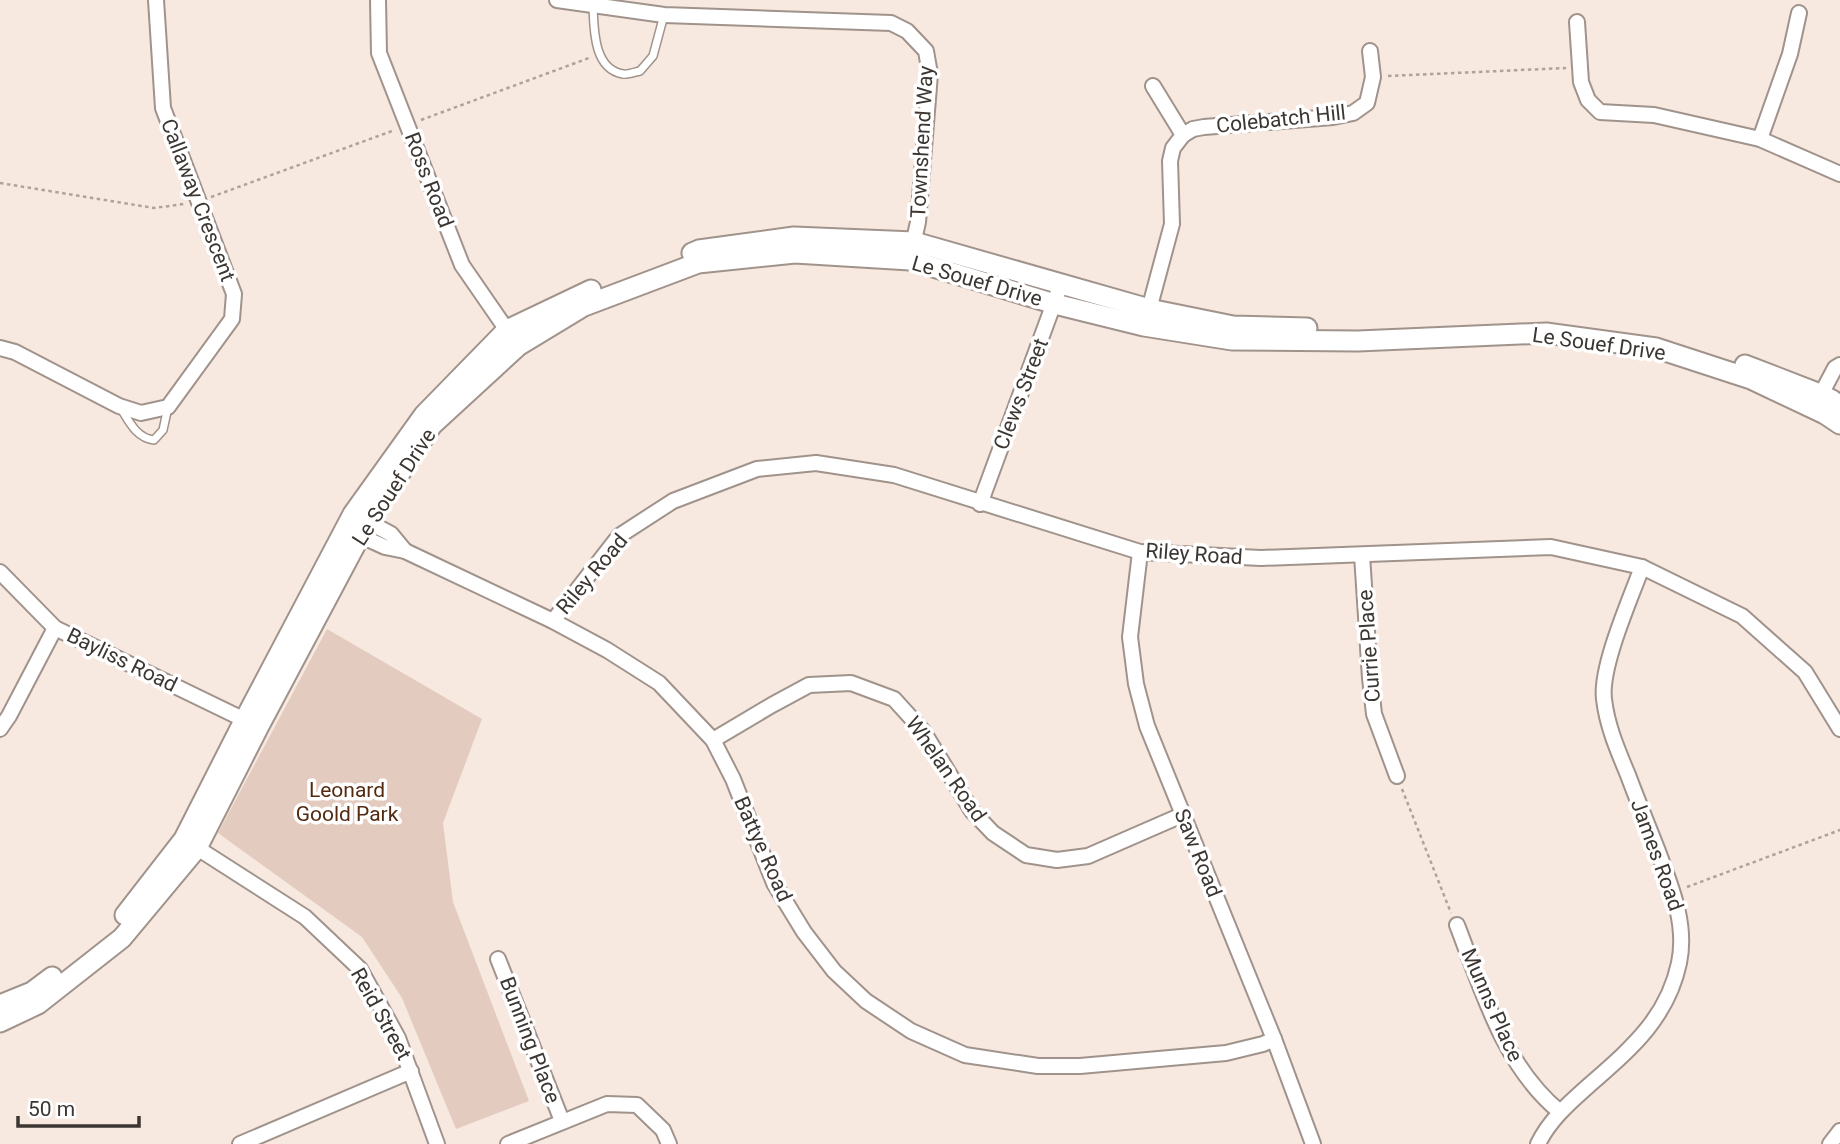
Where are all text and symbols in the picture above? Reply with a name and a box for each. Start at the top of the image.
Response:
street label: Townshend Way [906,65,938,219]
street label: Colebatch Hill [1215,100,1347,138]
street label: Callaway Crescent [156,115,240,285]
street label: Ross Road [400,129,458,231]
street label: Le Souef Drive [909,251,1045,311]
street label: Le Souef Drive [1531,323,1667,365]
street label: Clews Street [989,335,1053,453]
street label: Le Souef Drive [347,424,441,550]
street label: Riley Road [551,529,633,619]
street label: Riley Road [1145,539,1243,569]
street label: Currie Place [1353,589,1385,703]
street label: Bayliss Road [63,623,181,697]
street label: Whelan Road [901,712,991,826]
park label: Leonard Goold Park [296,778,399,826]
street label: Battye Road [729,793,797,905]
street label: James Road [1626,796,1688,914]
street label: Saw Road [1169,805,1227,901]
street label: Munns Place [1456,945,1528,1065]
street label: Reid Street [346,964,416,1064]
street label: Bunning Place [495,973,565,1107]
scale bar [18,1084,138,1128]
text: 50 m [28,1097,75,1121]

